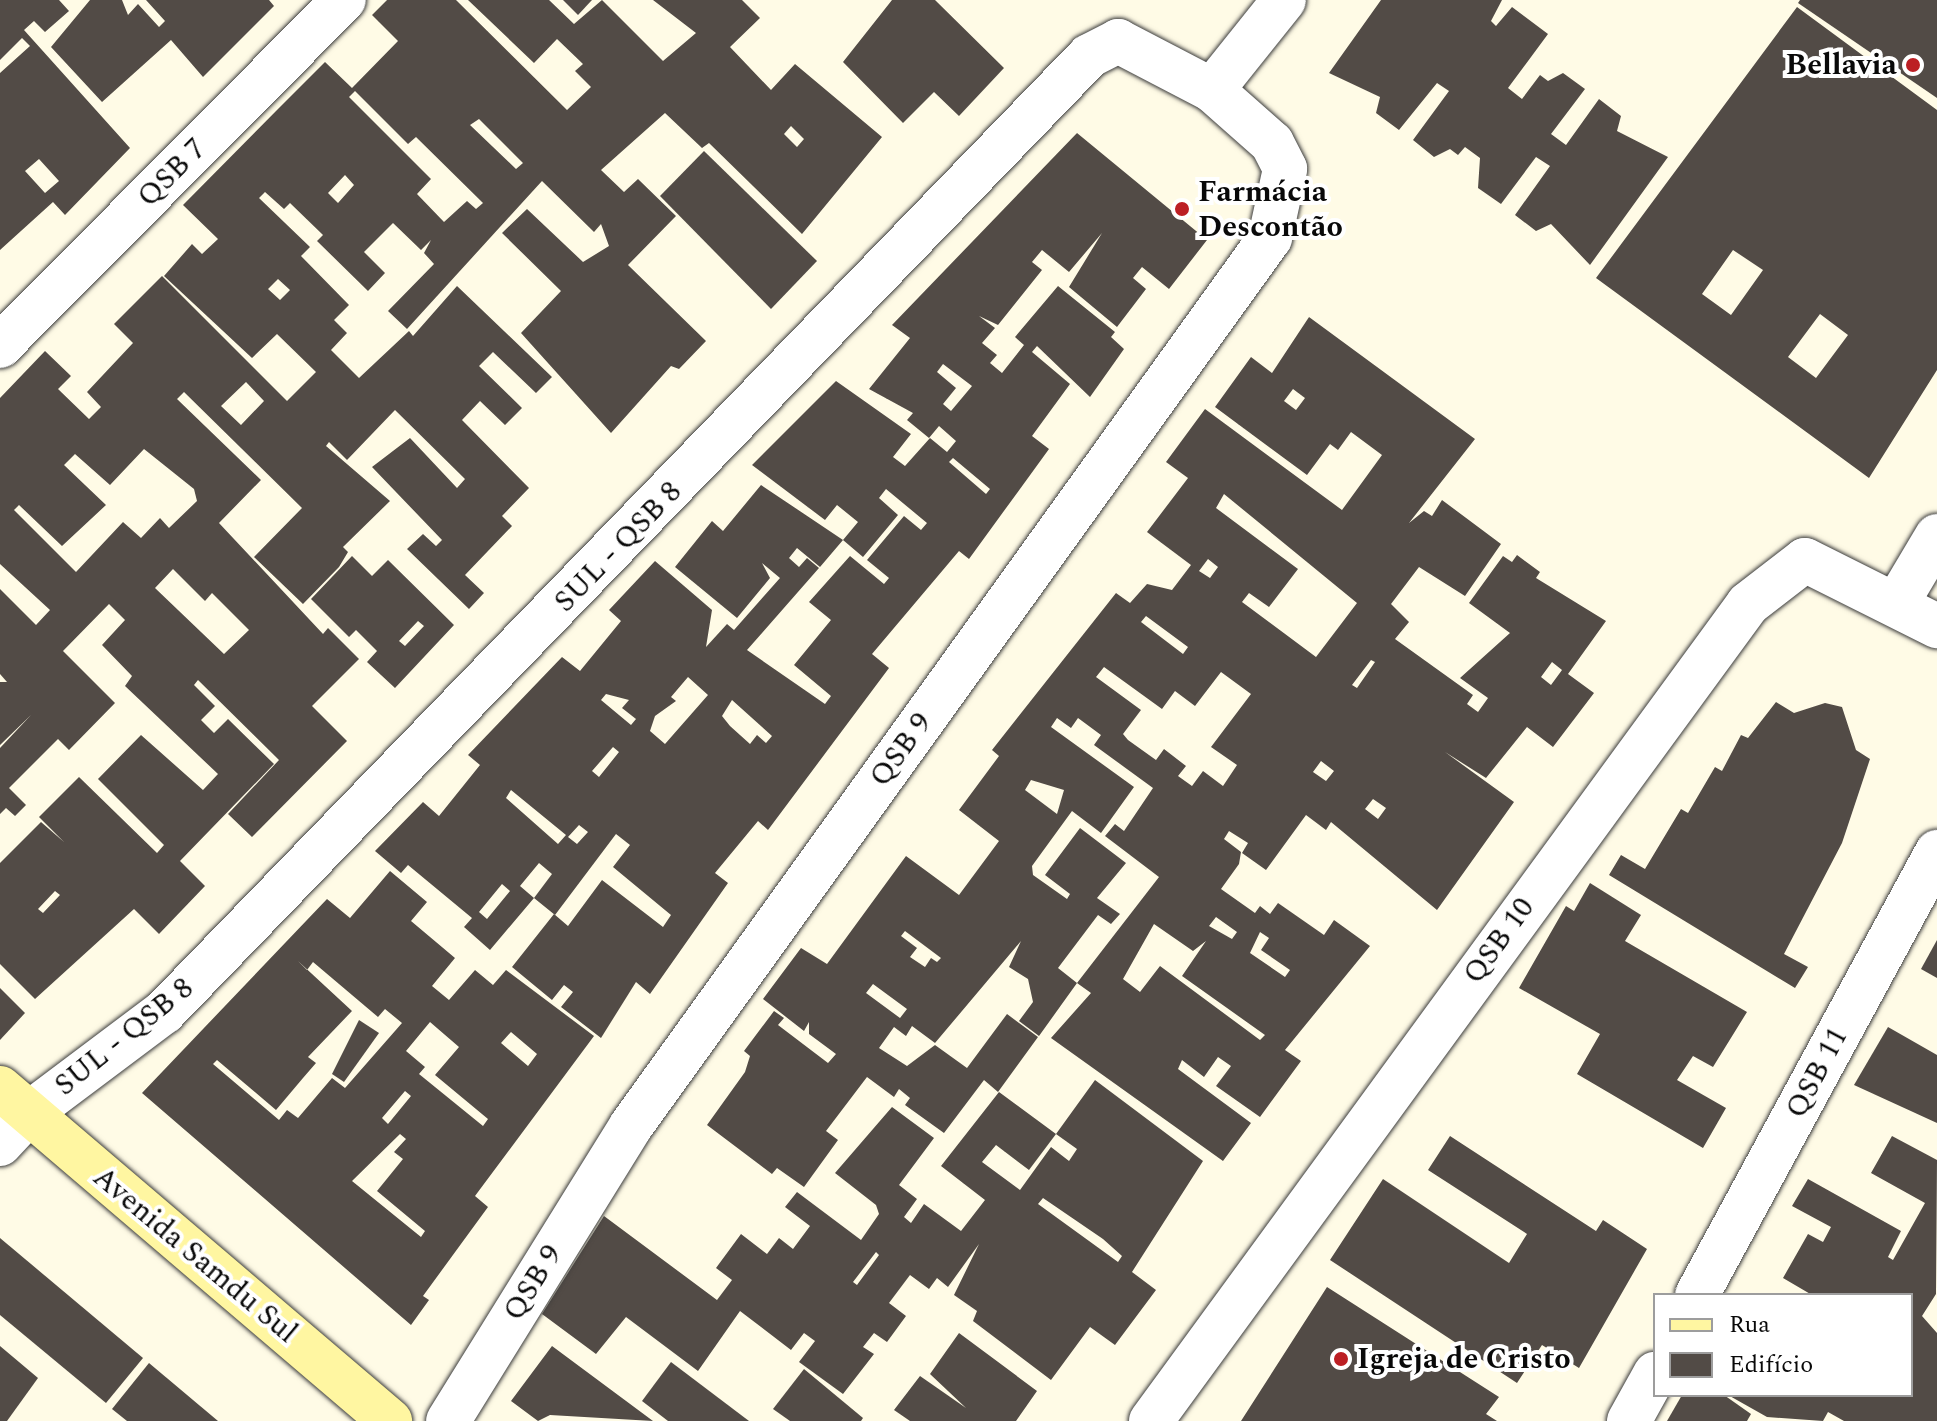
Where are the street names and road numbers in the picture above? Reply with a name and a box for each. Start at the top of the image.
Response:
street label: QSB 7 [130,131,214,215]
street label: SUL - QSB 8 [547,474,689,620]
street label: QSB 9 [862,706,940,794]
street label: QSB 10 [1456,891,1542,991]
street label: SUL - QSB 8 [47,970,201,1104]
street label: QSB 11 [1778,1022,1856,1124]
street label: Avenida Samdu Sul [86,1159,304,1351]
street label: QSB 9 [496,1239,570,1327]

